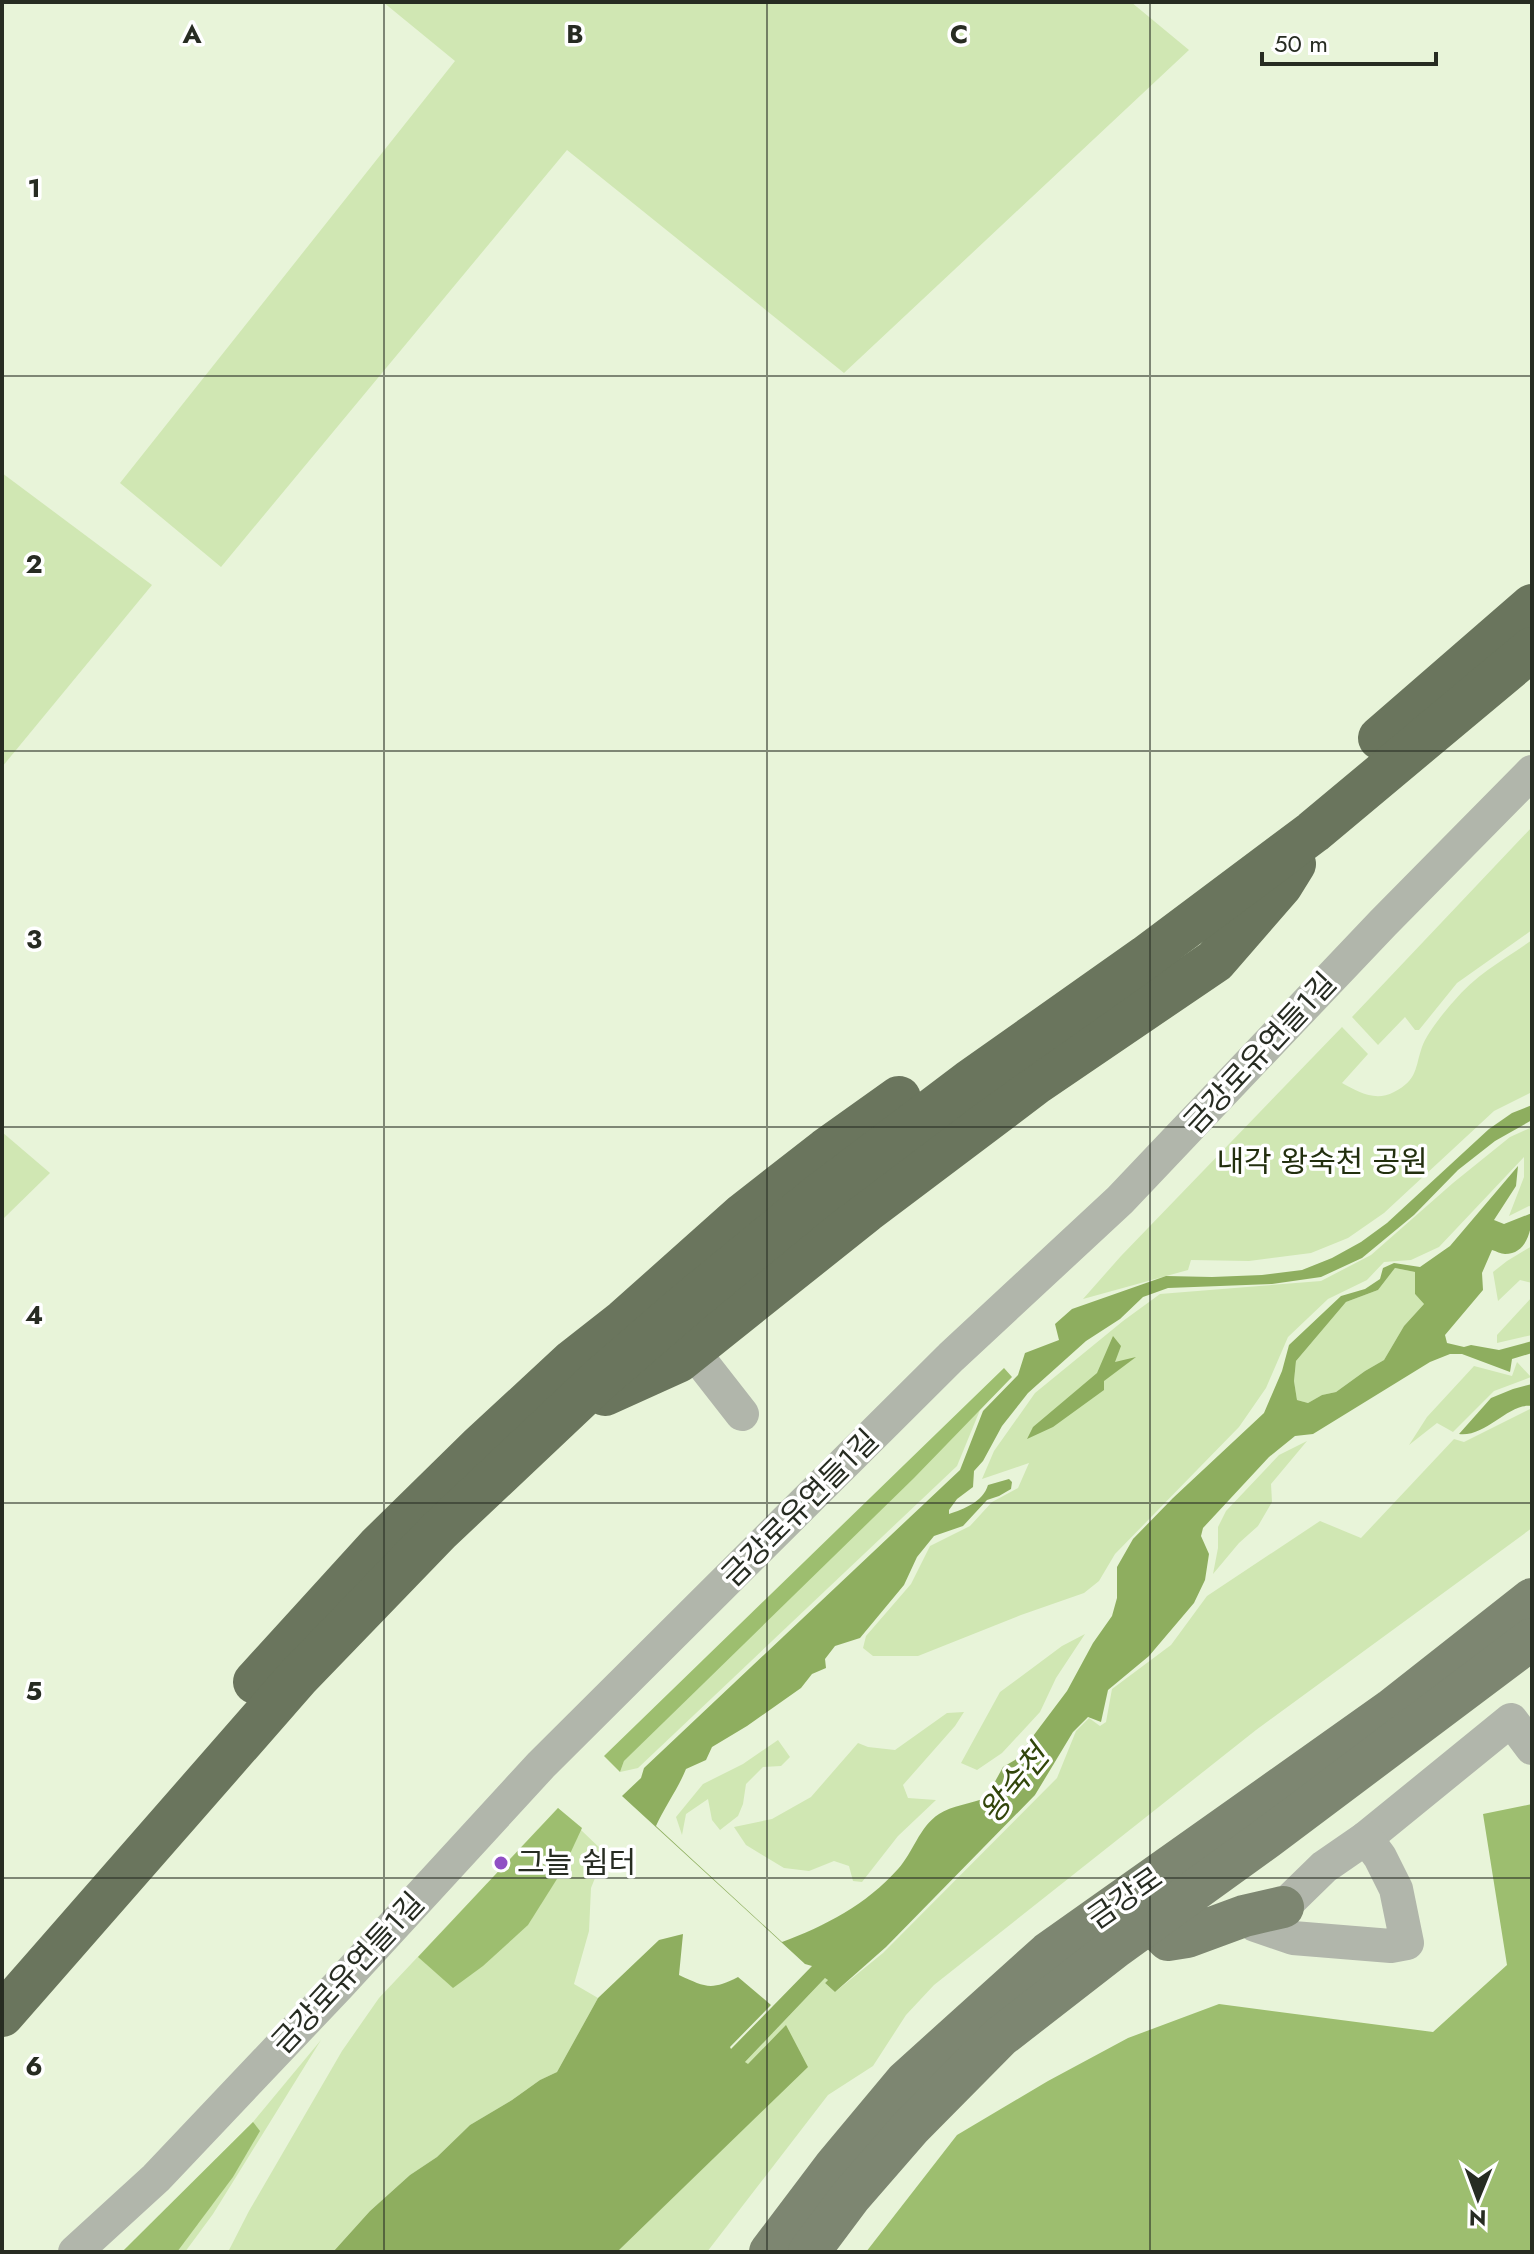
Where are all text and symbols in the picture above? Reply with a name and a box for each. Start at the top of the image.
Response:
text: A [181,15,202,53]
text: B [566,15,584,53]
text: C [950,15,968,53]
scale bar [1262,16,1436,66]
text: 50 m [1274,26,1328,61]
text: 1 [27,169,41,207]
text: 2 [25,545,43,583]
text: 3 [26,920,42,958]
street label: 금강로유연들1길 [1173,962,1346,1143]
park label: 내각 왕숙천 공원 [1216,1140,1428,1183]
text: 4 [25,1296,43,1334]
street label: 금강로유연들1길 [711,1419,888,1596]
text: 5 [26,1672,42,1710]
water label: 왕숙천 [968,1732,1062,1833]
place label: 그늘 쉼터 [517,1841,636,1884]
marker: 그늘 쉼터 [492,1854,510,1872]
street label: 금강로 [1078,1856,1171,1939]
street label: 금강로유연들1길 [261,1882,434,2063]
text: 6 [25,2047,43,2085]
north arrow [1438,2158,1518,2238]
text: N [1469,2202,1487,2234]

